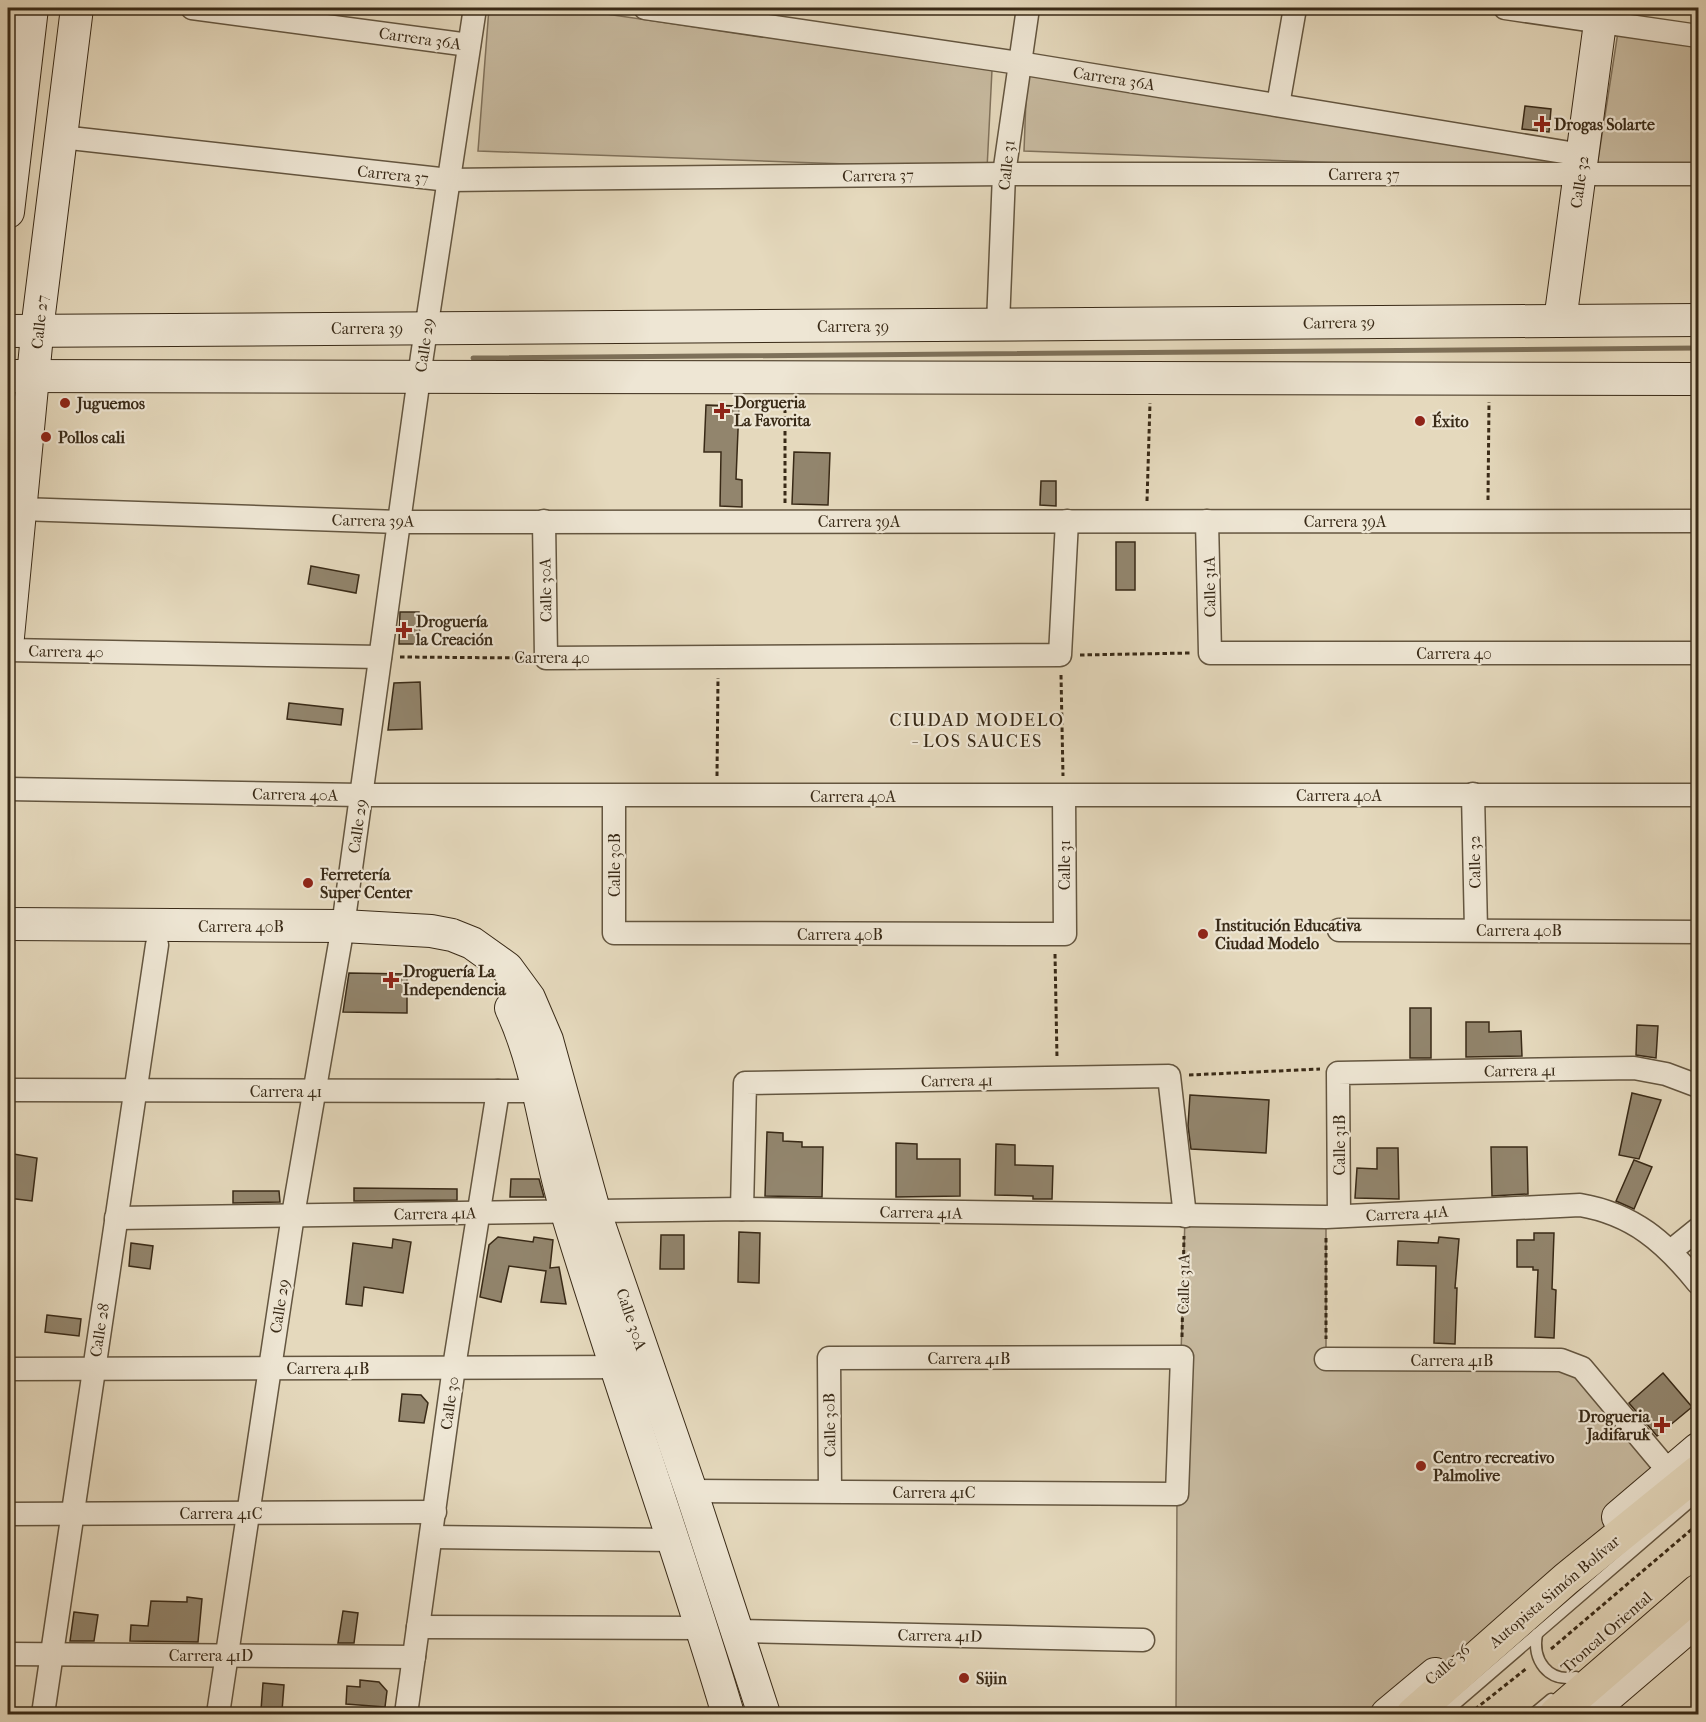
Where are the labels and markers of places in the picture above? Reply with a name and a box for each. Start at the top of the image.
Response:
place label: Drogas Solarte [1554,115,1655,135]
marker: Drogas Solarte [1535,117,1549,131]
place label: Dorgueria La Favorita [734,393,811,430]
place label: Juguemos [75,394,145,414]
marker: Juguemos [58,396,72,410]
marker: Dorgueria La Favorita [715,404,729,418]
place label: Éxito [1432,411,1469,431]
marker: Éxito [1413,414,1427,428]
place label: Pollos cali [58,428,125,447]
marker: Pollos cali [39,430,53,444]
place label: Droguería la Creación [415,612,494,649]
marker: Droguería la Creación [397,623,411,637]
place label: Ferretería Super Center [319,865,414,903]
marker: Ferretería Super Center [301,876,315,890]
place label: Institución Educativa Ciudad Modelo [1215,916,1362,953]
marker: Institución Educativa Ciudad Modelo [1196,927,1210,941]
place label: Droguería La Independencia [403,962,507,1000]
marker: Droguería La Independencia [384,973,398,987]
place label: Drogueria Jadifaruk [1578,1407,1651,1445]
marker: Drogueria Jadifaruk [1655,1418,1669,1432]
place label: Centro recreativo Palmolive [1433,1448,1554,1485]
marker: Centro recreativo Palmolive [1414,1459,1428,1473]
place label: Sijin [976,1669,1008,1688]
marker: Sijin [957,1671,971,1685]

